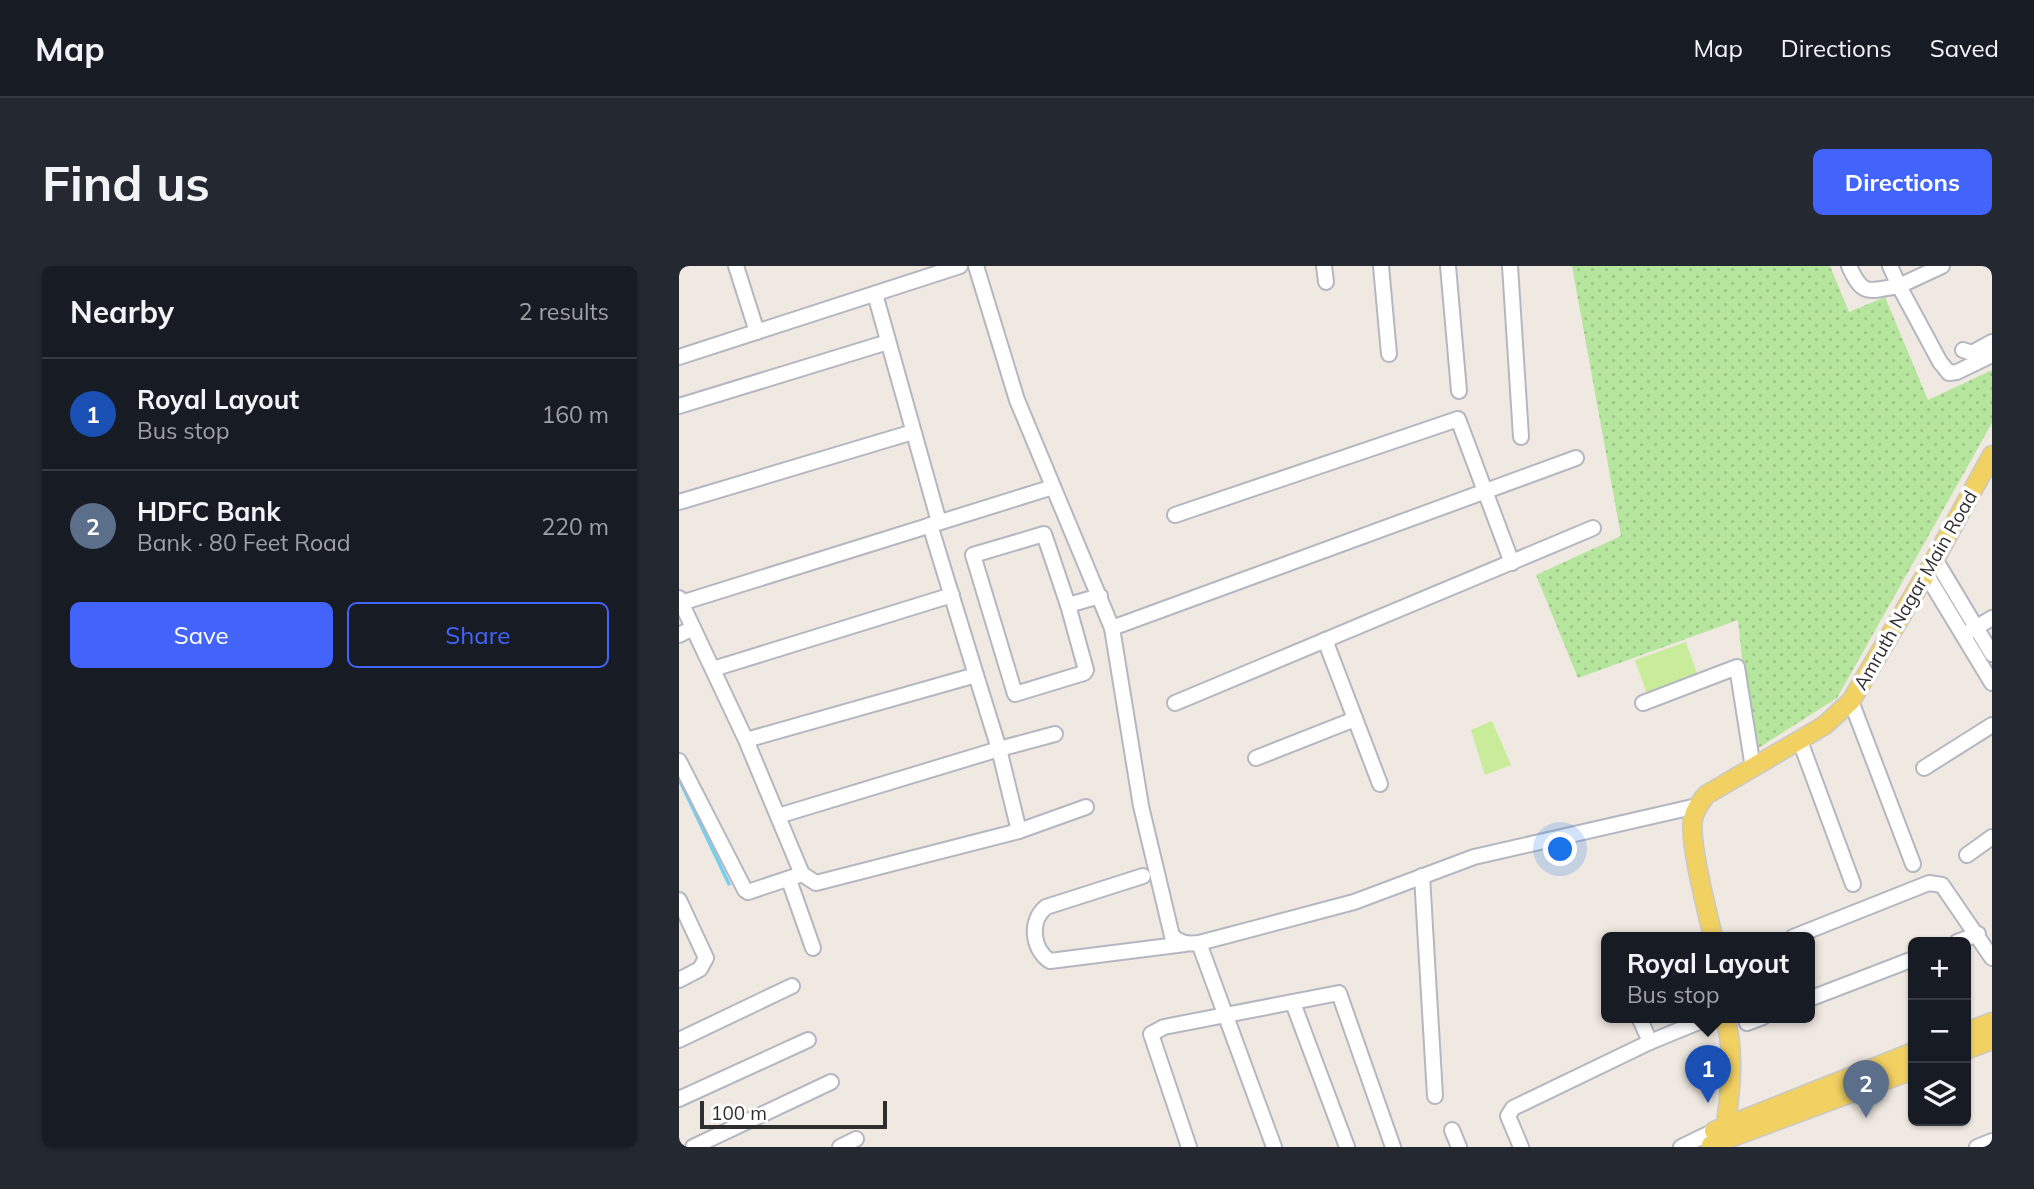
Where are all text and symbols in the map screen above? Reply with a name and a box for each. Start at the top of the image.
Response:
text: Map [35,28,105,69]
text: Map [1693,33,1743,63]
text: Directions [1781,33,1892,63]
text: Saved [1930,33,1999,63]
button: Directions [1813,149,1992,215]
text: Find us [42,152,210,213]
text: Nearby [70,293,174,331]
text: 2 results [519,297,609,326]
text: Royal Layout [137,383,299,416]
text: 1 [86,400,100,429]
text: 160 m [541,400,609,429]
text: Bus stop [137,416,229,445]
street label: Amruth Nagar Main Road [1848,486,1982,694]
text: HDFC Bank [137,495,281,528]
text: 2 [86,512,100,541]
text: 220 m [541,512,609,541]
text: Bank · 80 Feet Road [137,528,351,557]
button: Save [70,602,333,668]
button: Share [347,602,609,668]
your location [1543,832,1577,866]
popup [1601,932,1815,1023]
map controls [1908,937,1971,1126]
button: + [1908,937,1971,1000]
text: Royal Layout [1627,947,1789,980]
text: Bus stop [1627,980,1719,1009]
button: − [1908,1000,1971,1063]
pin: 1 [1685,1045,1731,1103]
pin: 2 [1843,1060,1889,1118]
button: layers [1908,1063,1971,1126]
scale bar [700,1098,887,1130]
text: 100 m [711,1101,767,1125]

